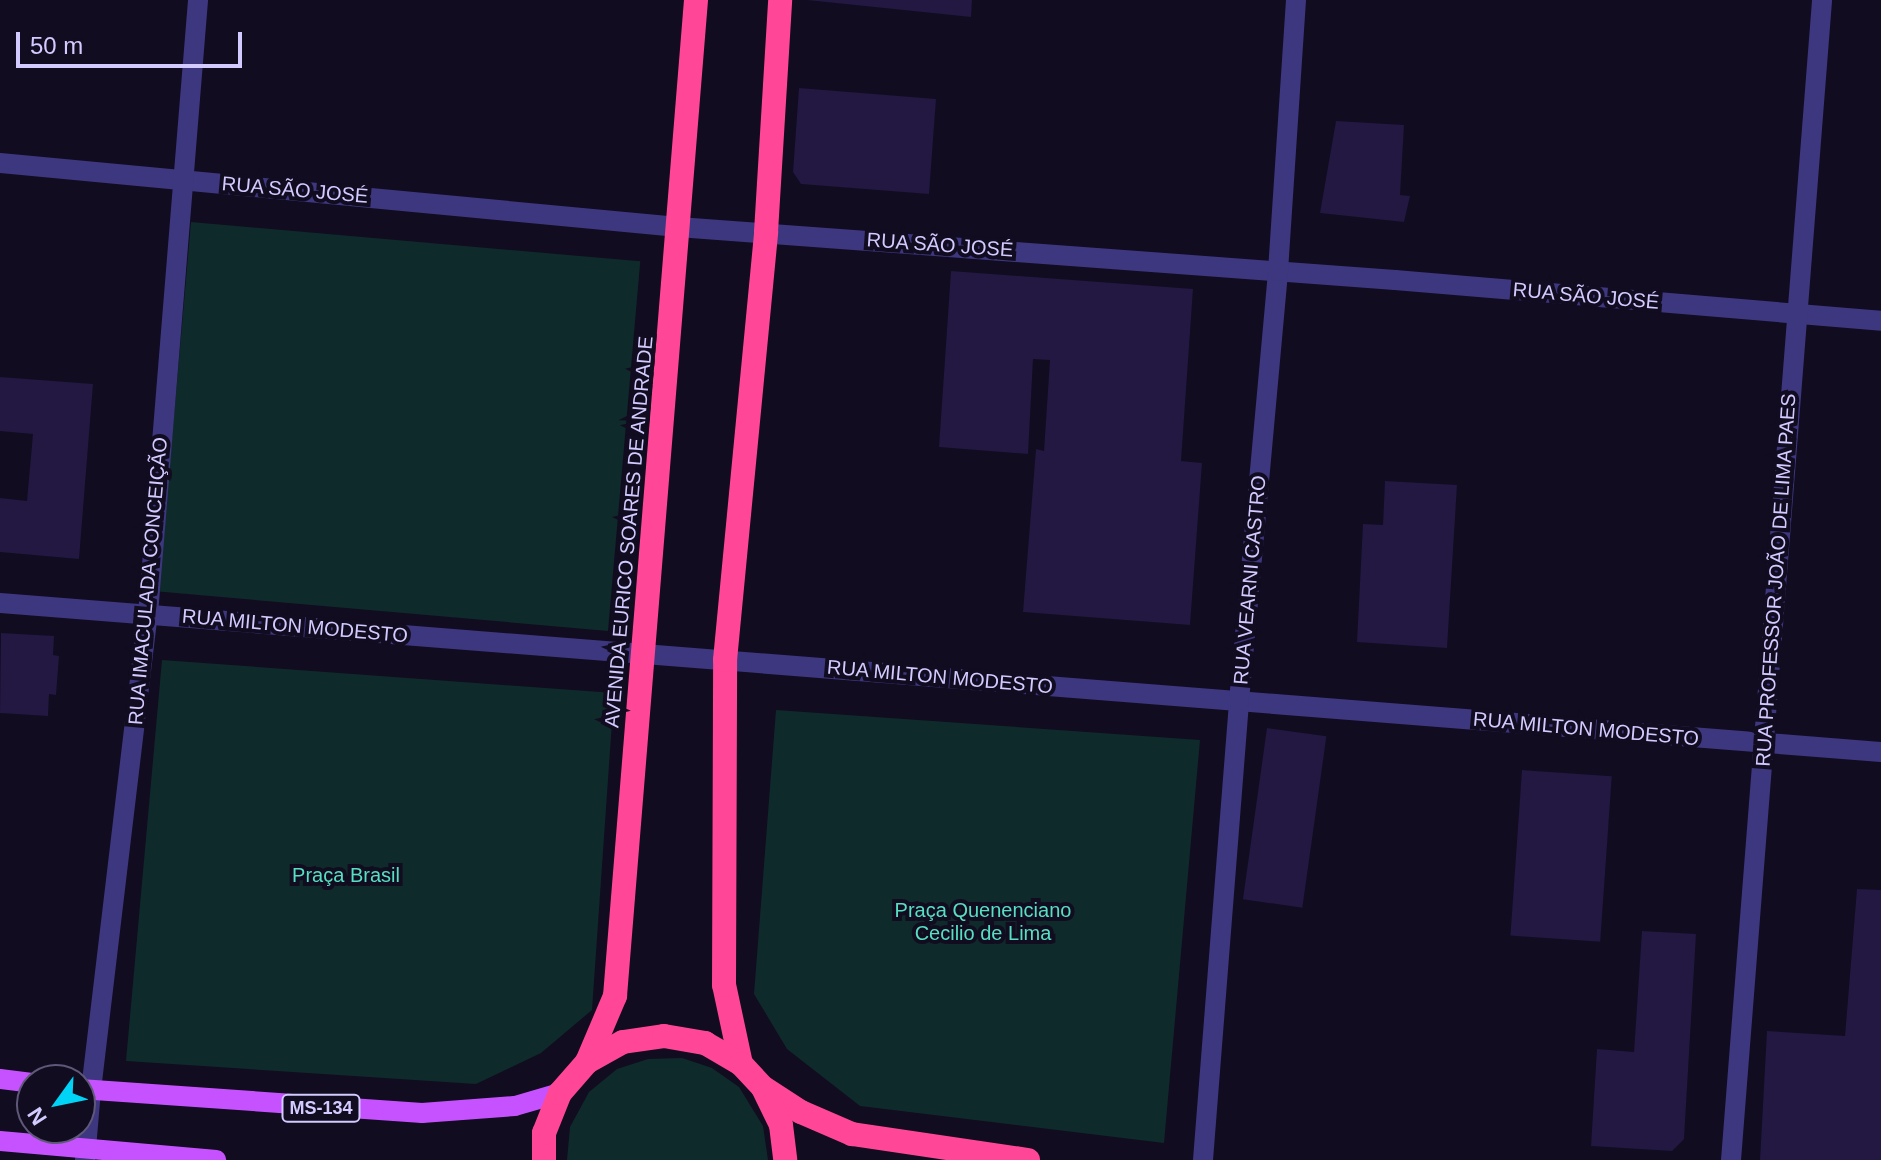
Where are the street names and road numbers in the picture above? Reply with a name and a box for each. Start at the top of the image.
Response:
street label: RUA SÃO JOSÉ [220,172,370,208]
street label: RUA SÃO JOSÉ [865,228,1015,262]
street label: RUA SÃO JOSÉ [1511,278,1661,314]
street label: AVENIDA EURICO SOARES DE ANDRADE [600,334,658,730]
street label: RUA PROFESSOR JOÃO DE LIMA PAES [1751,391,1801,769]
street label: RUA IMACULADA CONCEIÇÃO [123,435,173,727]
street label: RUA VEARNI CASTRO [1229,474,1271,686]
street label: RUA MILTON MODESTO [180,604,410,648]
street label: RUA MILTON MODESTO [825,655,1055,699]
street label: RUA MILTON MODESTO [1471,707,1701,751]
road number: MS-134 [281,1094,361,1122]

